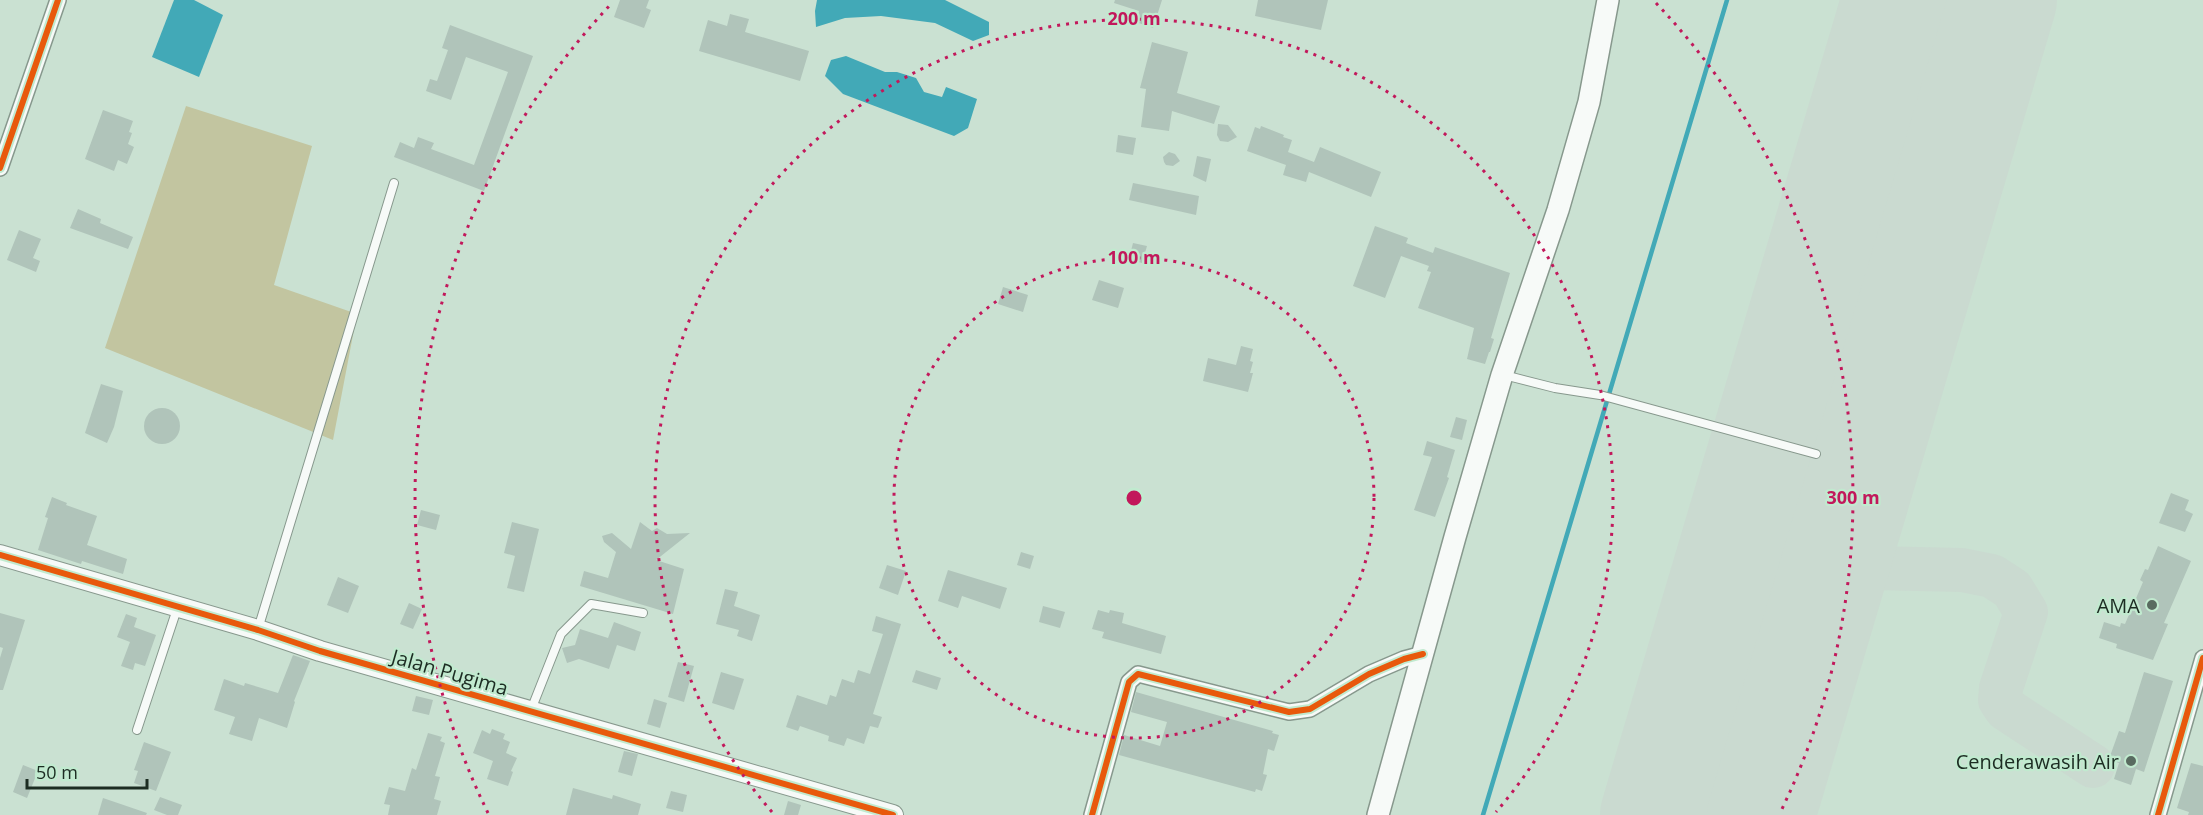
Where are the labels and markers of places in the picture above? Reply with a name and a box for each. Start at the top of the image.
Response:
centre of rings [1124,488,1144,508]
place label: AMA [2097,592,2140,619]
marker: AMA [2145,598,2159,612]
place label: Cenderawasih Air [1956,748,2119,775]
marker: Cenderawasih Air [2124,754,2138,768]

